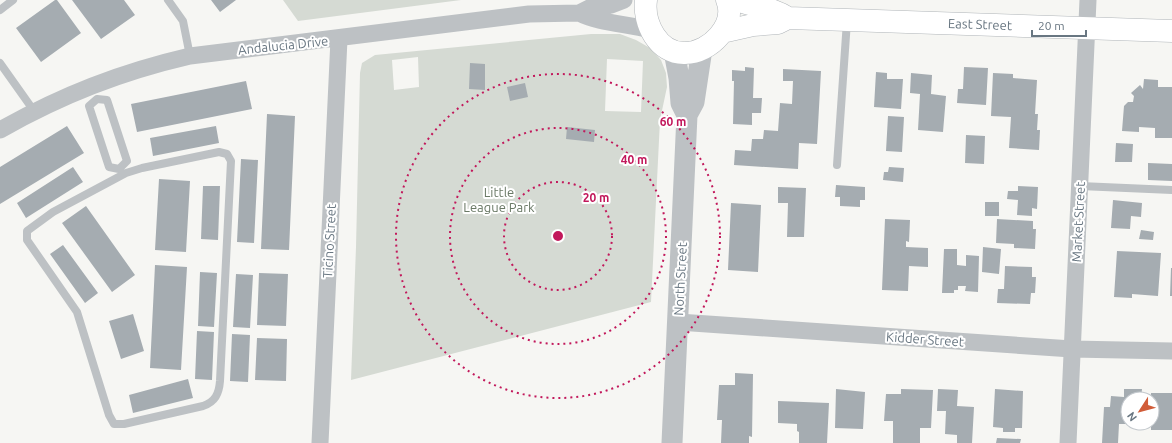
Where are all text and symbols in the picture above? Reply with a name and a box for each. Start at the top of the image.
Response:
scale bar [1032,12,1086,38]
street label: East Street [948,16,1012,32]
text: 20 m [1038,19,1065,32]
street label: Andalucia Drive [237,33,329,57]
text: 60 m [660,115,686,128]
text: 40 m [621,153,647,166]
street label: Market Street [1069,181,1087,263]
park label: Little League Park [463,185,535,214]
text: 20 m [583,191,609,204]
street label: Ticino Street [320,204,338,278]
centre of rings [551,229,565,243]
street label: North Street [671,242,689,316]
street label: Kidder Street [886,329,964,349]
north arrow [1120,391,1160,431]
text: N [1125,410,1139,424]

